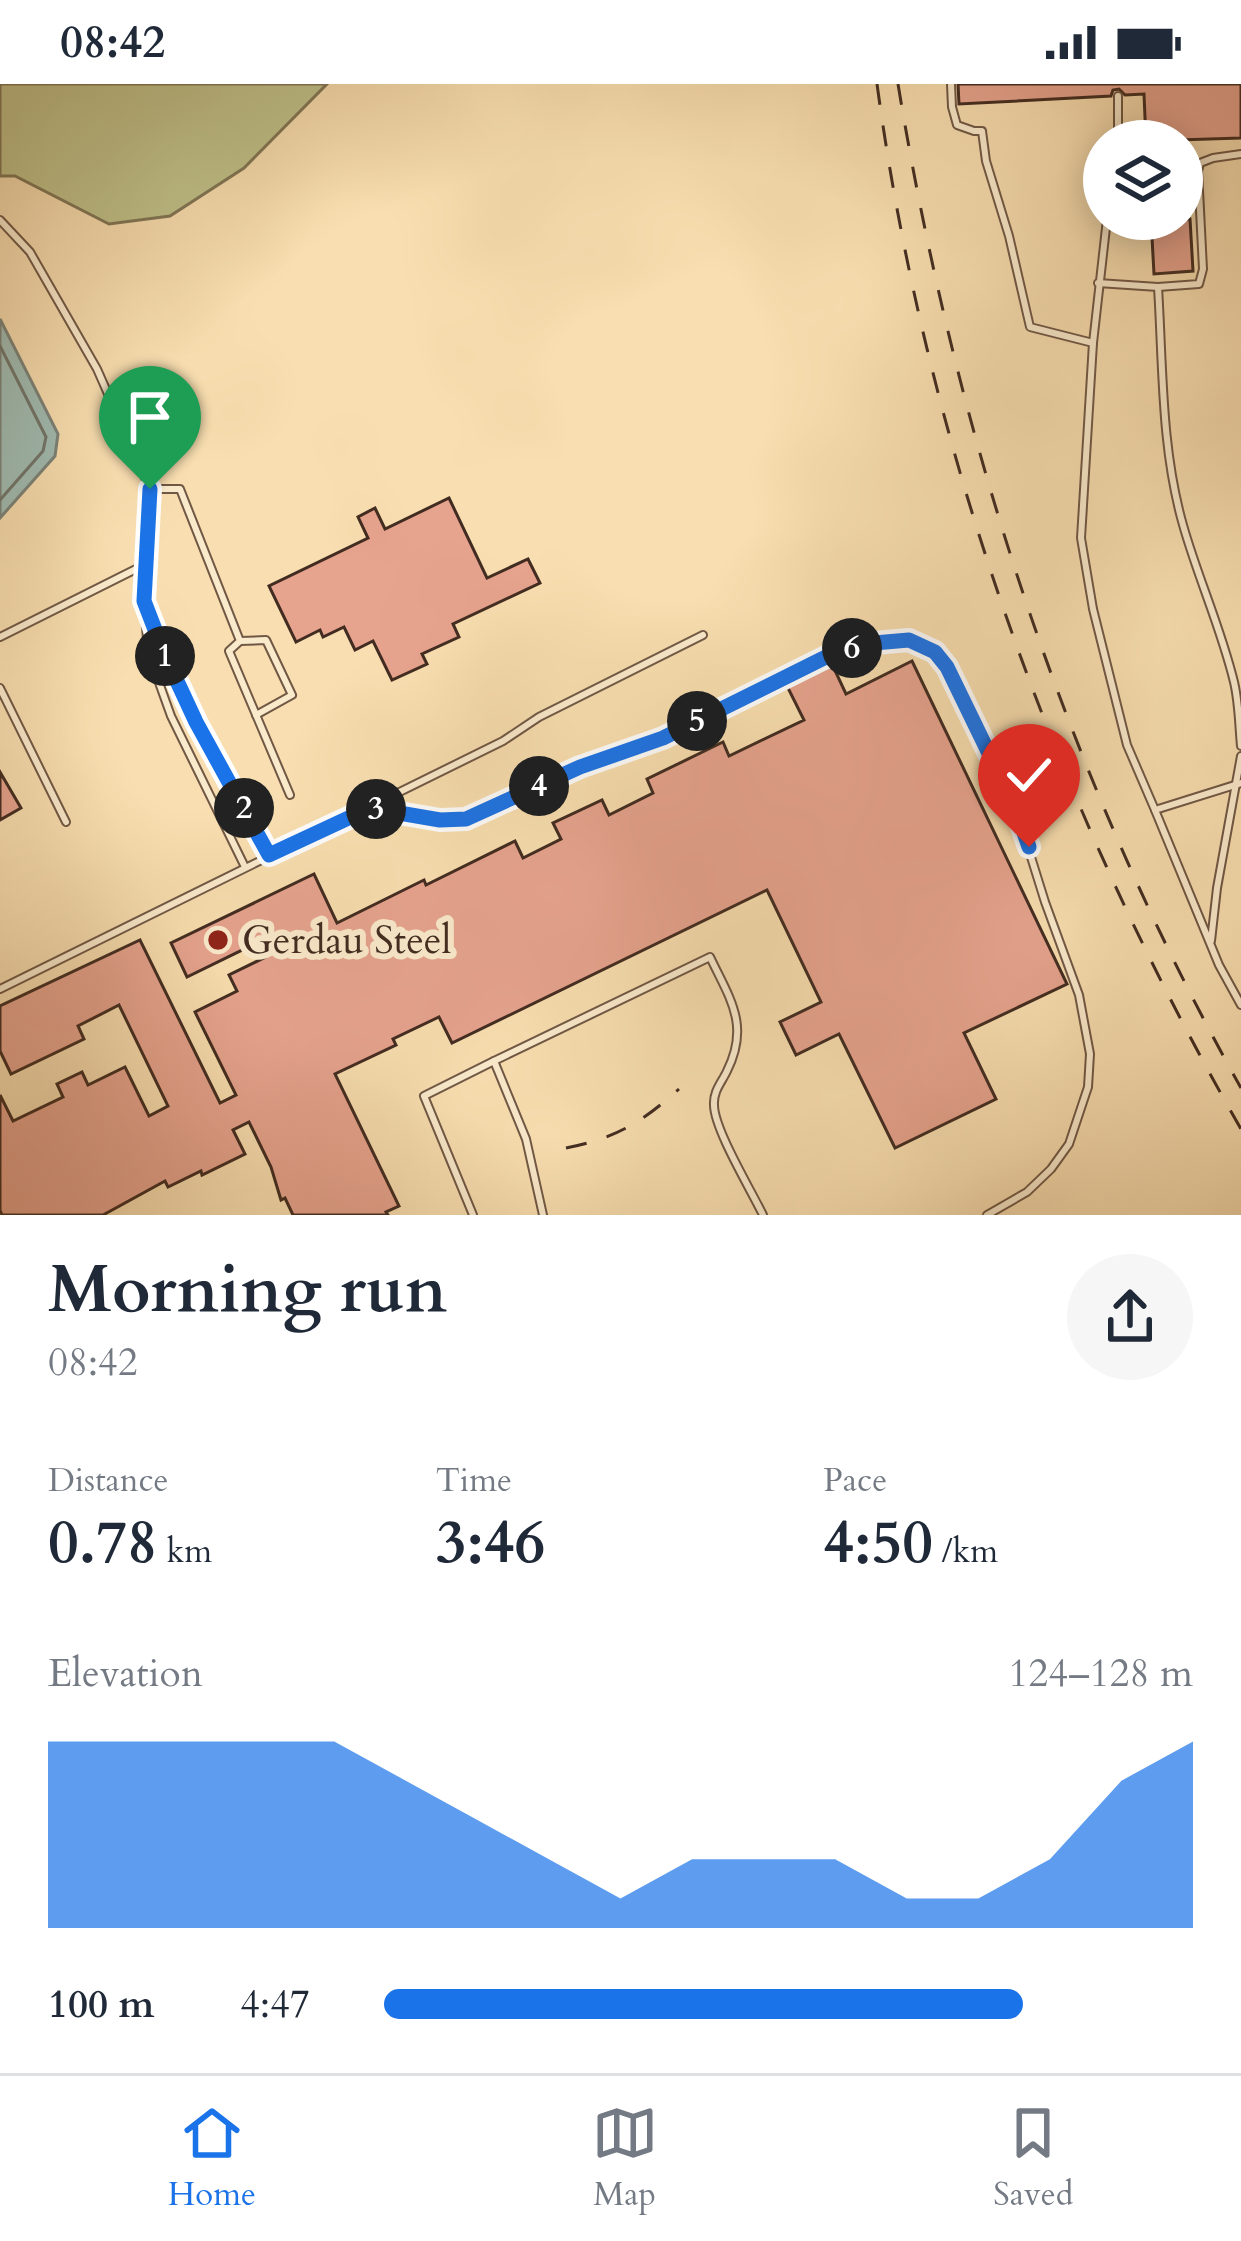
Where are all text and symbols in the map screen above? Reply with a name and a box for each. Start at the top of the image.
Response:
text: 08:42 [60,12,165,73]
map controls [1083,120,1203,240]
button: layers [1083,120,1203,240]
pin [99,366,201,489]
icon: arrive [117,384,183,450]
pin: 6 [822,618,882,678]
text: 6 [844,625,860,670]
pin: 1 [135,626,195,686]
text: 1 [157,633,173,678]
pin: 5 [667,691,727,751]
text: 5 [689,698,705,743]
pin [978,724,1080,847]
icon: check [996,742,1062,808]
pin: 4 [509,756,569,816]
text: 4 [531,763,547,808]
pin: 2 [214,778,274,838]
pin: 3 [346,779,406,839]
text: 2 [236,785,252,830]
text: 3 [368,786,384,831]
place label: Gerdau Steel [242,914,452,967]
marker: Gerdau Steel [205,927,231,953]
text: Morning run [48,1246,447,1335]
button: share [1067,1254,1193,1380]
text: 08:42 [48,1336,138,1389]
text: Distance [48,1458,169,1503]
text: Time [436,1458,512,1503]
text: Pace [823,1458,887,1503]
text: 0.78 [48,1503,158,1584]
text: 3:46 [436,1503,545,1584]
text: 4:50 [823,1503,933,1584]
text: km [158,1529,212,1574]
text: /km [933,1529,998,1574]
text: Elevation [48,1647,203,1700]
text: 124–128 m [1008,1647,1193,1700]
text: 100 m [48,1978,154,2031]
text: 4:47 [240,1978,310,2031]
tab: Home [168,2100,256,2217]
tab: Map [592,2100,658,2217]
tab: Saved [993,2100,1073,2217]

